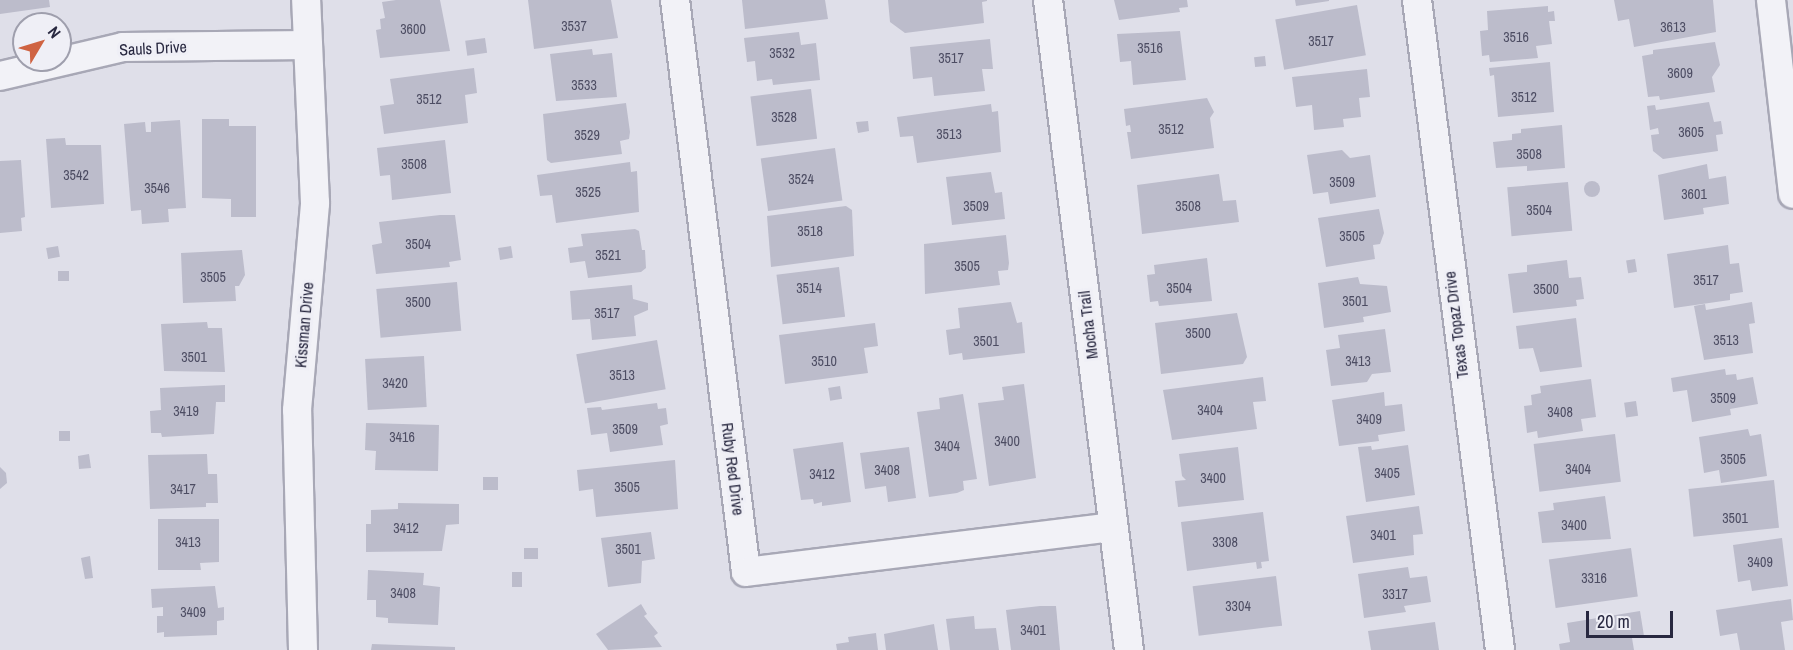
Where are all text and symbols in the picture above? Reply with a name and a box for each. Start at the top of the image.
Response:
north arrow [12,12,72,72]
house number: 3537 [561,18,587,34]
house number: 3613 [1660,19,1686,35]
house number: 3600 [400,21,426,37]
text: N [43,22,66,43]
house number: 3516 [1503,29,1529,45]
house number: 3517 [1308,33,1334,49]
street label: Sauls Drive [119,37,187,59]
house number: 3516 [1137,40,1163,56]
house number: 3532 [769,45,795,61]
house number: 3517 [938,50,964,66]
house number: 3609 [1667,65,1693,81]
house number: 3533 [571,77,597,93]
house number: 3512 [1511,89,1537,105]
house number: 3512 [416,91,442,107]
house number: 3528 [771,109,797,125]
house number: 3512 [1158,121,1184,137]
house number: 3605 [1678,124,1704,140]
house number: 3513 [936,126,962,142]
house number: 3529 [574,127,600,143]
house number: 3508 [1516,146,1542,162]
house number: 3508 [401,156,427,172]
house number: 3542 [63,167,89,183]
house number: 3524 [788,171,814,187]
house number: 3509 [1329,174,1355,190]
house number: 3546 [144,180,170,196]
house number: 3525 [575,184,601,200]
house number: 3601 [1681,186,1707,202]
house number: 3509 [963,198,989,214]
house number: 3508 [1175,198,1201,214]
house number: 3504 [1526,202,1552,218]
house number: 3518 [797,223,823,239]
house number: 3505 [1339,228,1365,244]
house number: 3504 [405,236,431,252]
house number: 3521 [595,247,621,263]
house number: 3505 [954,258,980,274]
house number: 3505 [200,269,226,285]
street label: Texas Topaz Drive [1440,270,1472,380]
house number: 3517 [1693,272,1719,288]
house number: 3514 [796,280,822,296]
house number: 3504 [1166,280,1192,296]
street label: Kissman Drive [291,281,317,369]
house number: 3500 [1533,281,1559,297]
street label: Mocha Trail [1074,290,1102,360]
house number: 3501 [1342,293,1368,309]
house number: 3500 [405,294,431,310]
house number: 3517 [594,305,620,321]
house number: 3500 [1185,325,1211,341]
house number: 3513 [1713,332,1739,348]
house number: 3501 [973,333,999,349]
house number: 3501 [181,349,207,365]
house number: 3510 [811,353,837,369]
house number: 3413 [1345,353,1371,369]
house number: 3513 [609,367,635,383]
house number: 3420 [382,375,408,391]
house number: 3509 [1710,390,1736,406]
house number: 3404 [1197,402,1223,418]
house number: 3419 [173,403,199,419]
house number: 3408 [1547,404,1573,420]
house number: 3409 [1356,411,1382,427]
house number: 3509 [612,421,638,437]
street label: Ruby Red Drive [718,422,748,516]
house number: 3416 [389,429,415,445]
house number: 3400 [994,433,1020,449]
house number: 3404 [934,438,960,454]
house number: 3505 [1720,451,1746,467]
house number: 3404 [1565,461,1591,477]
house number: 3408 [874,462,900,478]
house number: 3405 [1374,465,1400,481]
house number: 3412 [809,466,835,482]
house number: 3400 [1200,470,1226,486]
house number: 3505 [614,479,640,495]
house number: 3417 [170,481,196,497]
house number: 3501 [1722,510,1748,526]
house number: 3400 [1561,517,1587,533]
house number: 3412 [393,520,419,536]
house number: 3401 [1370,527,1396,543]
house number: 3413 [175,534,201,550]
house number: 3308 [1212,534,1238,550]
house number: 3501 [615,541,641,557]
house number: 3409 [1747,554,1773,570]
house number: 3316 [1581,570,1607,586]
house number: 3408 [390,585,416,601]
house number: 3317 [1382,586,1408,602]
house number: 3304 [1225,598,1251,614]
scale bar [1589,599,1676,637]
house number: 3409 [180,604,206,620]
text: 20 m [1597,609,1630,634]
house number: 3401 [1020,622,1046,638]

